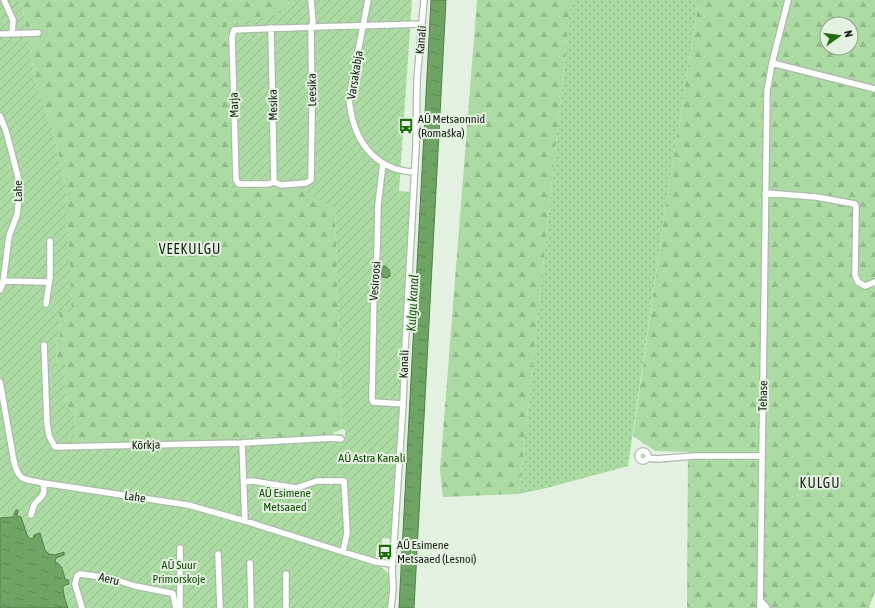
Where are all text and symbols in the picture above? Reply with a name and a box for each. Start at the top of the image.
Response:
north arrow [819,16,859,56]
street label: Kanali [413,25,429,55]
text: N [842,29,855,38]
street label: Varsakabja [344,50,366,100]
street label: Leesika [305,73,319,107]
street label: Mesika [266,89,280,121]
street label: Marja [227,92,241,118]
place label: AÜ Metsaonnid (Romaška) [418,112,485,140]
bus stop icon: AÜ Metsaonnid (Romaška) [397,117,415,135]
street label: Lahe [11,180,25,202]
district label: VEEKULGU [159,241,221,257]
street label: Vesiroosi [367,261,383,301]
water label: Kulgu kanal [404,274,421,332]
street label: Kanali [397,349,411,379]
street label: Tehase [756,380,770,412]
street label: Kõrkja [132,438,160,452]
park label: AÜ Astra Kanali [338,451,406,465]
district label: KULGU [800,475,840,491]
park label: AÜ Esimene Metsaaed [259,486,311,514]
street label: Lahe [123,488,147,506]
place label: AÜ Esimene Metsaaed (Lesnoi) [397,538,476,566]
bus stop icon: AÜ Esimene Metsaaed (Lesnoi) [376,543,394,561]
park label: AÜ Suur Primorskoje [152,558,206,586]
street label: Aeru [97,570,121,588]

